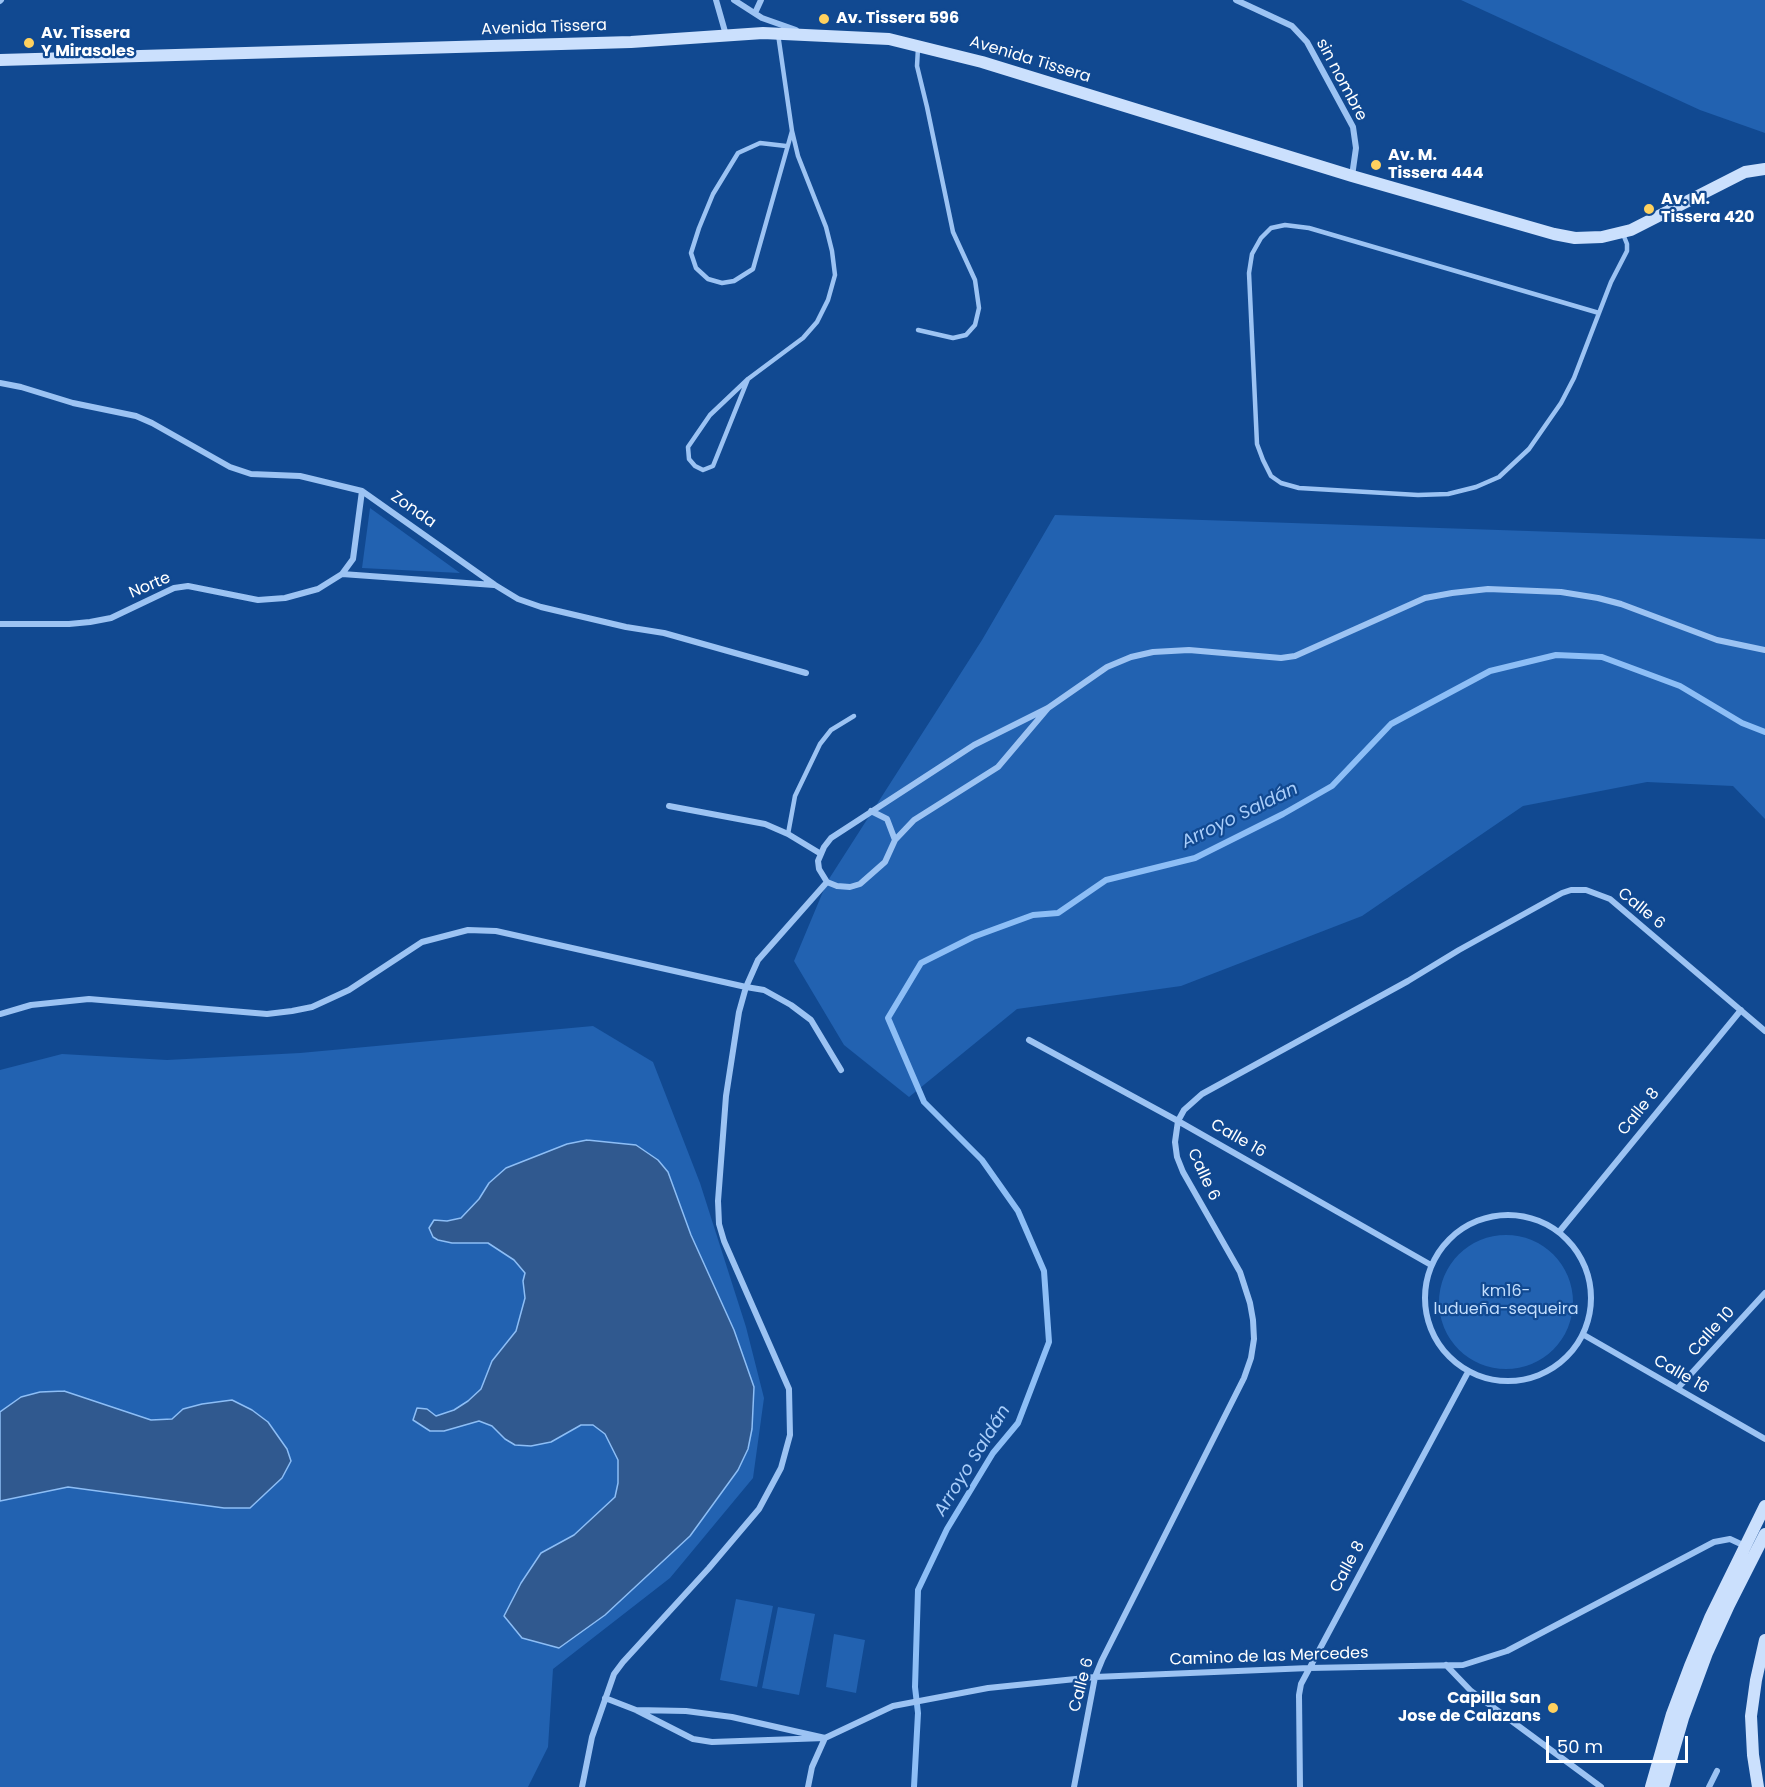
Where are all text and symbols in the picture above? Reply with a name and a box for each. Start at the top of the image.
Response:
place label: Av. Tissera 596 [836,9,959,29]
marker: Av. Tissera 596 [817,12,831,26]
street label: Avenida Tissera [481,16,607,40]
place label: Av. Tissera Y Mirasoles [41,24,135,62]
street label: Avenida Tissera [967,32,1093,88]
marker: Av. Tissera Y Mirasoles [22,36,36,50]
street label: sin nombre [1311,36,1371,124]
place label: Av. M. Tissera 444 [1388,146,1483,184]
marker: Av. M. Tissera 444 [1369,158,1383,172]
place label: Av. M. Tissera 420 [1661,190,1754,228]
marker: Av. M. Tissera 420 [1642,202,1656,216]
street label: Zonda [387,488,439,532]
street label: Norte [126,569,174,603]
water label: Arroyo Saldán [1178,778,1302,854]
street label: Calle 6 [1613,884,1669,934]
street label: Calle 8 [1614,1084,1664,1140]
street label: Calle 16 [1207,1116,1269,1162]
street label: Calle 6 [1183,1146,1223,1204]
park label: km16- ludueña-sequeira [1434,1282,1578,1320]
street label: Calle 10 [1685,1303,1739,1361]
street label: Calle 16 [1650,1352,1712,1398]
water label: Arroyo Saldán [930,1401,1016,1521]
street label: Calle 8 [1327,1538,1369,1596]
street label: Camino de las Mercedes [1169,1644,1369,1670]
street label: Calle 6 [1066,1656,1098,1714]
place label: Capilla San Jose de Calazans [1398,1689,1541,1727]
marker: Capilla San Jose de Calazans [1546,1701,1560,1715]
scale bar [1549,1724,1692,1762]
text: 50 m [1557,1734,1603,1759]

